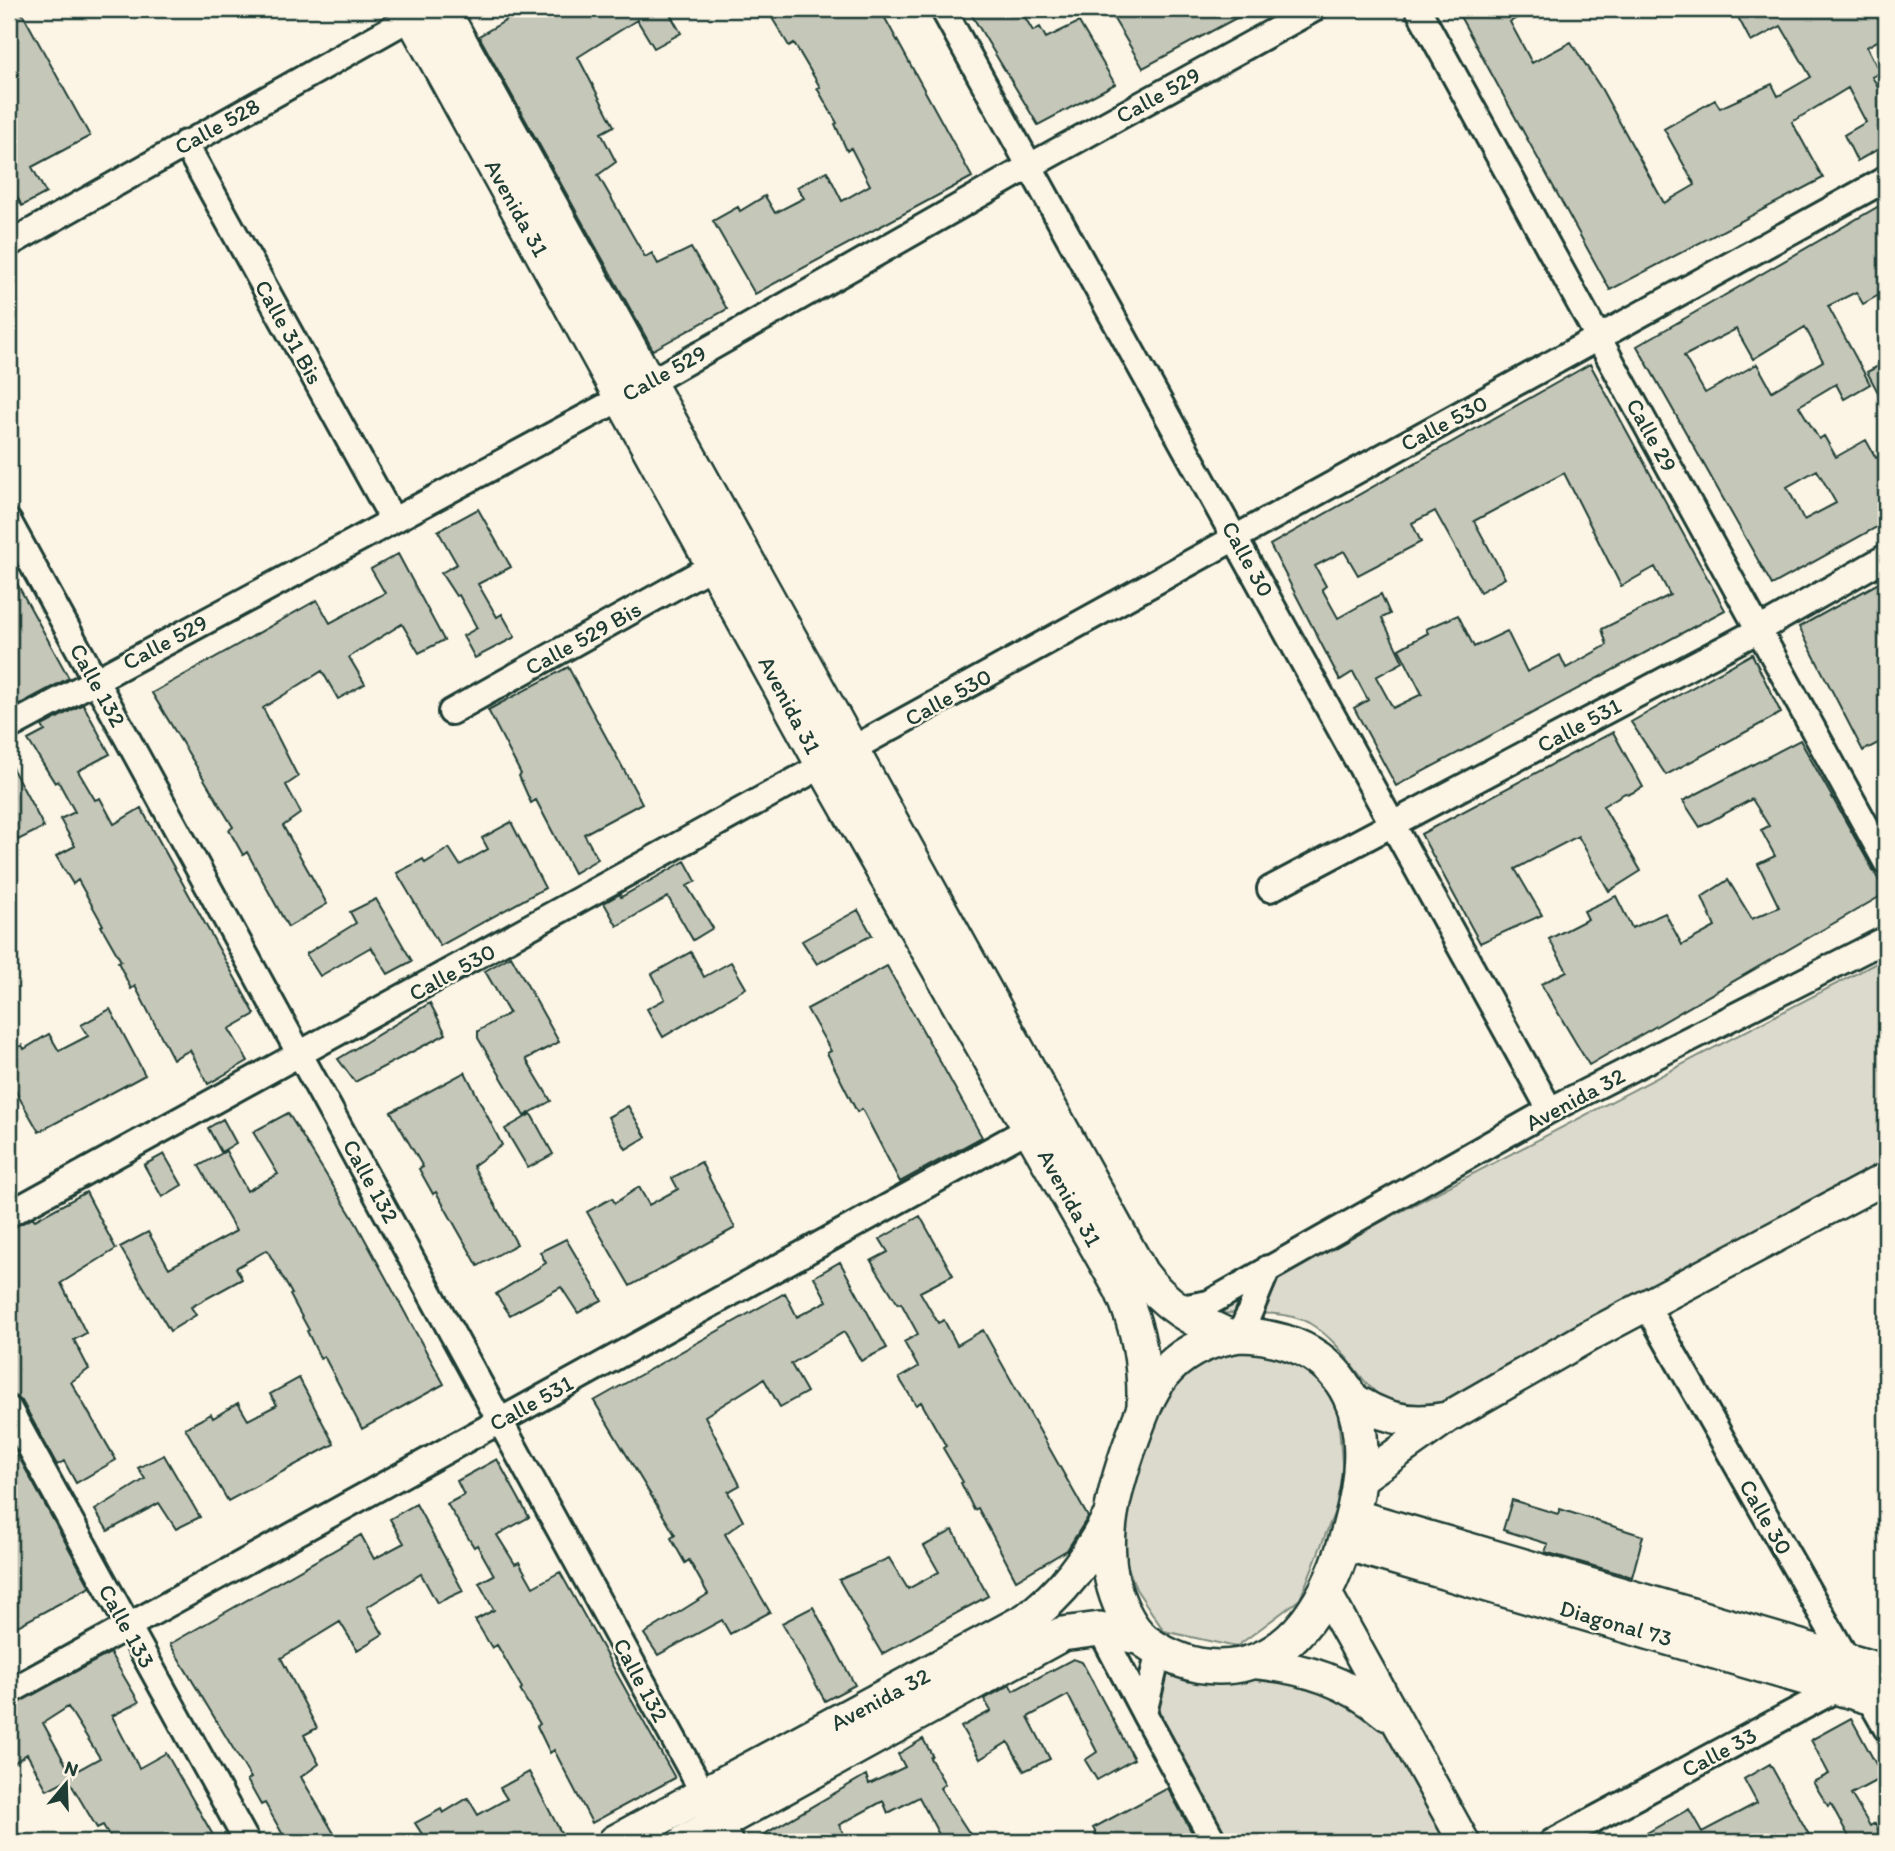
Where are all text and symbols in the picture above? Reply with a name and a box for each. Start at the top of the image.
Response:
street label: Calle 529 [1111,60,1205,130]
street label: Calle 528 [170,91,264,161]
street label: Avenida 31 [479,154,555,262]
street label: Calle 31 Bis [249,275,329,389]
street label: Calle 529 [617,338,711,408]
street label: Calle 530 [1396,388,1492,458]
street label: Calle 29 [1620,393,1684,477]
street label: Calle 30 [1216,516,1280,602]
street label: Calle 529 Bis [520,595,646,681]
street label: Calle 529 [118,608,212,676]
street label: Calle 132 [64,638,132,732]
street label: Avenida 31 [753,651,828,759]
street label: Calle 530 [900,662,996,732]
street label: Calle 531 [1532,691,1626,759]
street label: Calle 530 [404,937,500,1007]
street label: Avenida 32 [1521,1061,1629,1137]
street label: Calle 132 [337,1134,405,1228]
street label: Avenida 31 [1032,1144,1108,1252]
street label: Calle 531 [484,1368,578,1437]
street label: Calle 30 [1733,1474,1799,1560]
street label: Calle 133 [93,1579,161,1673]
street label: Diagonal 73 [1556,1594,1676,1652]
street label: Calle 132 [607,1633,675,1727]
street label: Avenida 32 [826,1661,934,1737]
street label: Calle 33 [1677,1721,1761,1783]
north arrow [32,1750,102,1820]
text: N [62,1755,81,1781]

